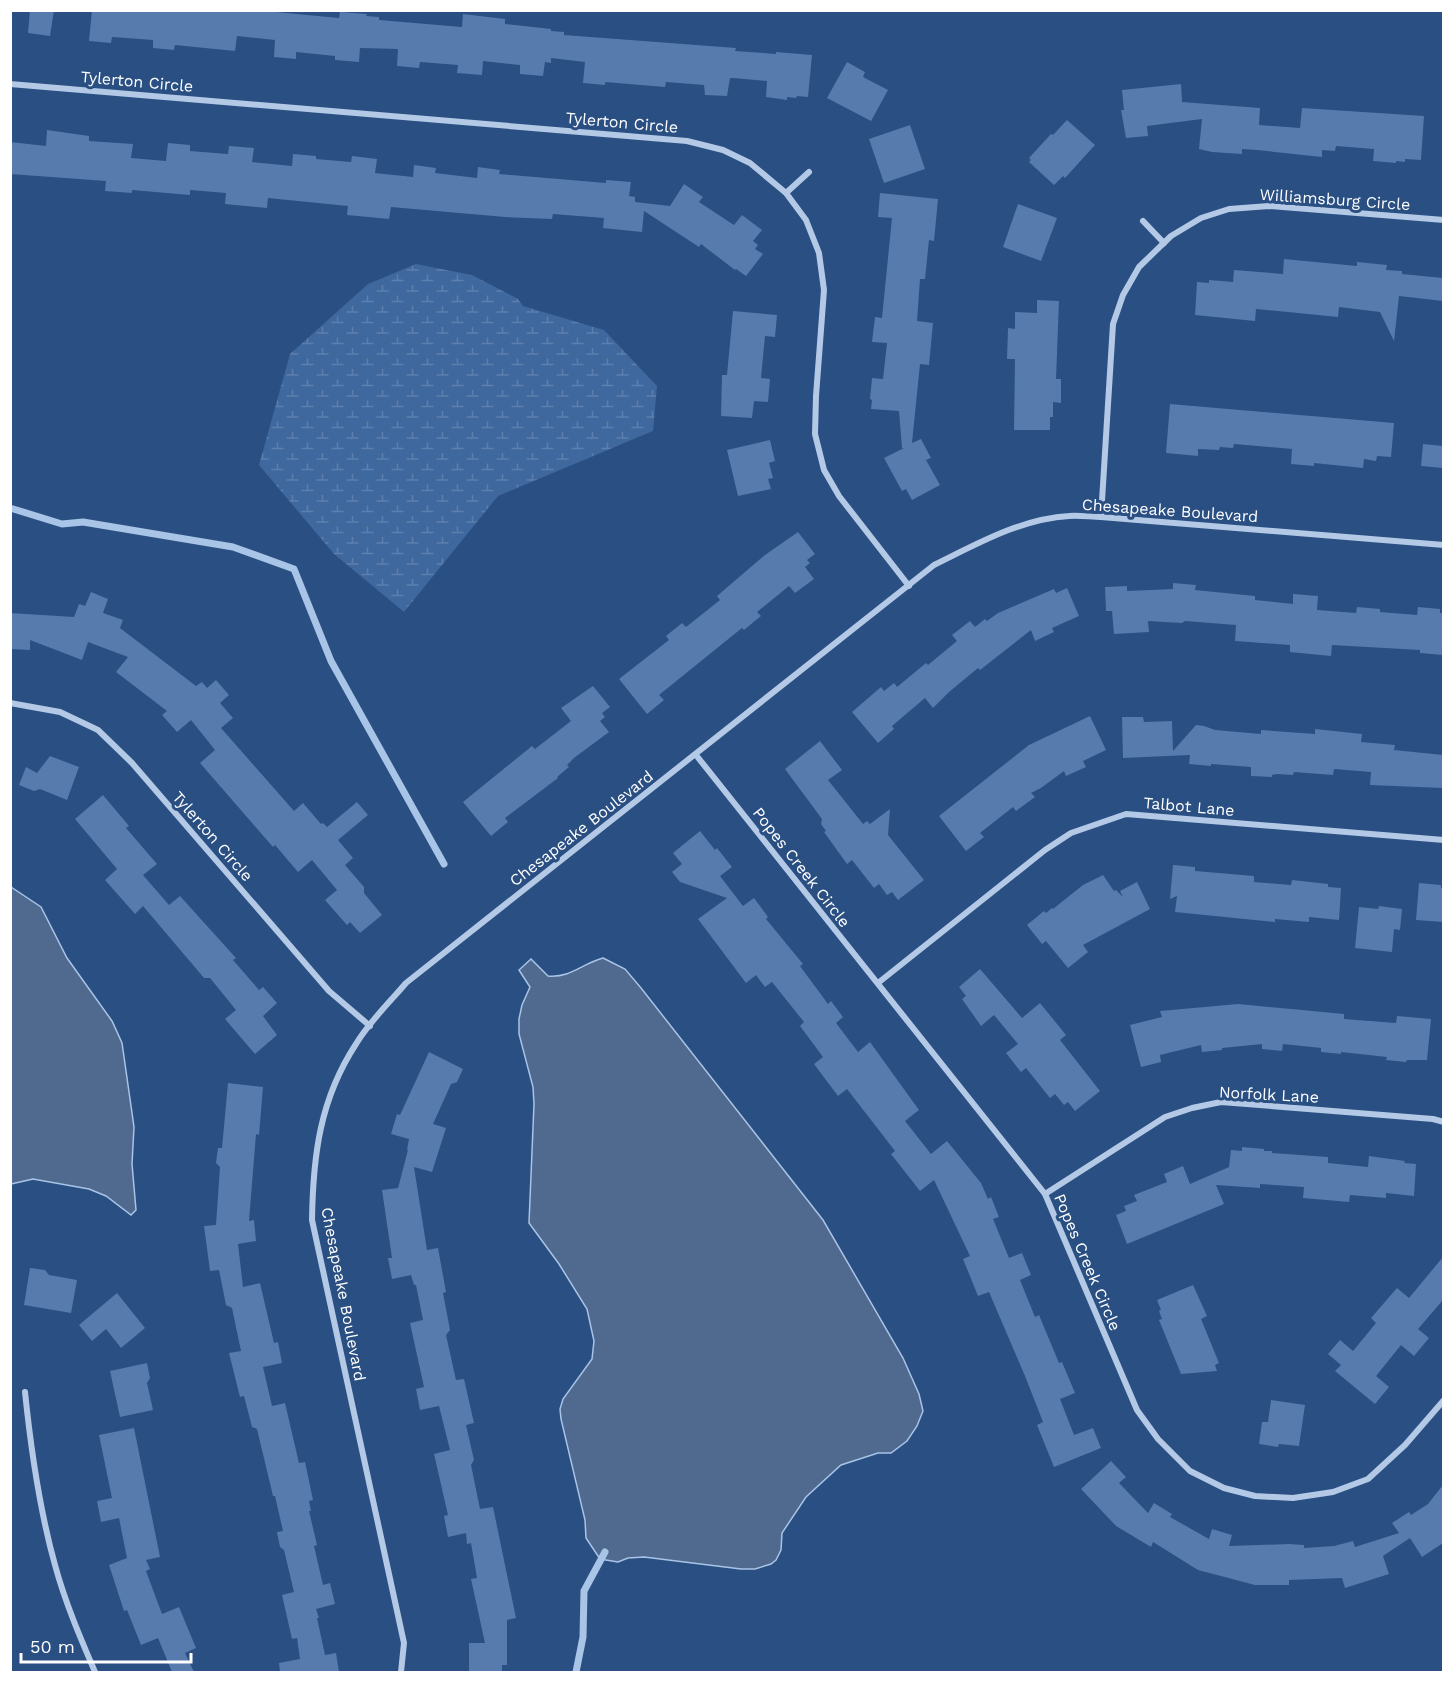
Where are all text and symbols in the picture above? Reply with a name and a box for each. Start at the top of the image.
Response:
street label: Tylerton Circle [80,67,194,96]
street label: Tylerton Circle [565,108,679,137]
street label: Williamsburg Circle [1259,185,1411,214]
street label: Chesapeake Boulevard [1081,495,1259,526]
street label: Chesapeake Boulevard [506,767,657,890]
street label: Tylerton Circle [168,787,257,885]
street label: Talbot Lane [1143,793,1235,820]
street label: Popes Creek Circle [749,804,854,931]
street label: Norfolk Lane [1218,1082,1320,1107]
street label: Popes Creek Circle [1050,1191,1125,1333]
street label: Chesapeake Boulevard [317,1206,370,1383]
scale bar [21,1626,190,1664]
text: 50 m [30,1636,75,1657]

